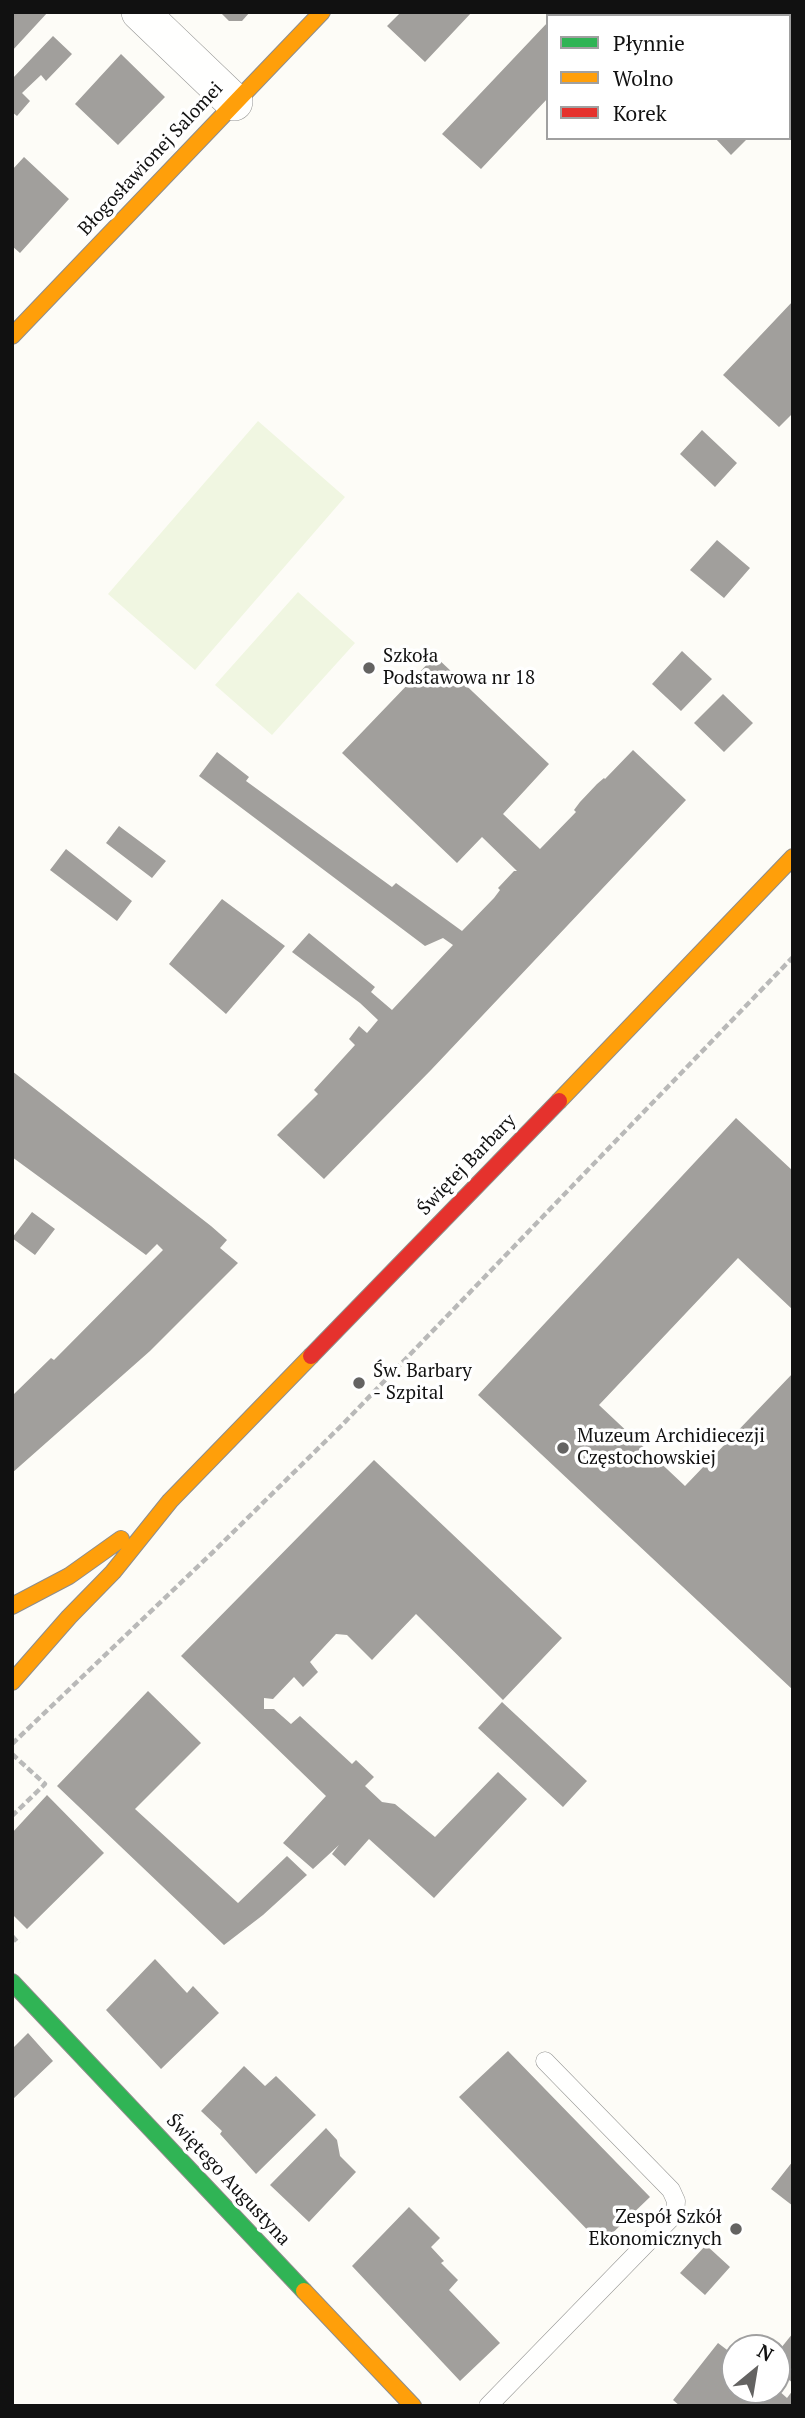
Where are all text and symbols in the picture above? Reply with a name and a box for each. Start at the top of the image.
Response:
legend [546,14,791,140]
text: Płynnie [613,29,685,57]
text: Wolno [613,64,673,92]
street label: Błogosławionej Salomei [74,78,228,240]
text: Korek [613,99,667,127]
place label: Szkoła Podstawowa nr 18 [383,646,535,690]
marker: Szkoła Podstawowa nr 18 [361,660,377,676]
street label: Świętej Barbary [413,1110,521,1220]
place label: Św. Barbary - Szpital [373,1361,472,1405]
marker: Św. Barbary - Szpital [351,1375,367,1391]
place label: Muzeum Archidiecezji Częstochowskiej [577,1426,765,1470]
marker: Muzeum Archidiecezji Częstochowskiej [555,1440,571,1456]
street label: Świętego Augustyna [161,2109,295,2251]
place label: Zespół Szkół Ekonomicznych [589,2207,722,2251]
marker: Zespół Szkół Ekonomicznych [728,2221,744,2237]
north arrow [721,2334,791,2404]
text: N [753,2338,778,2367]

